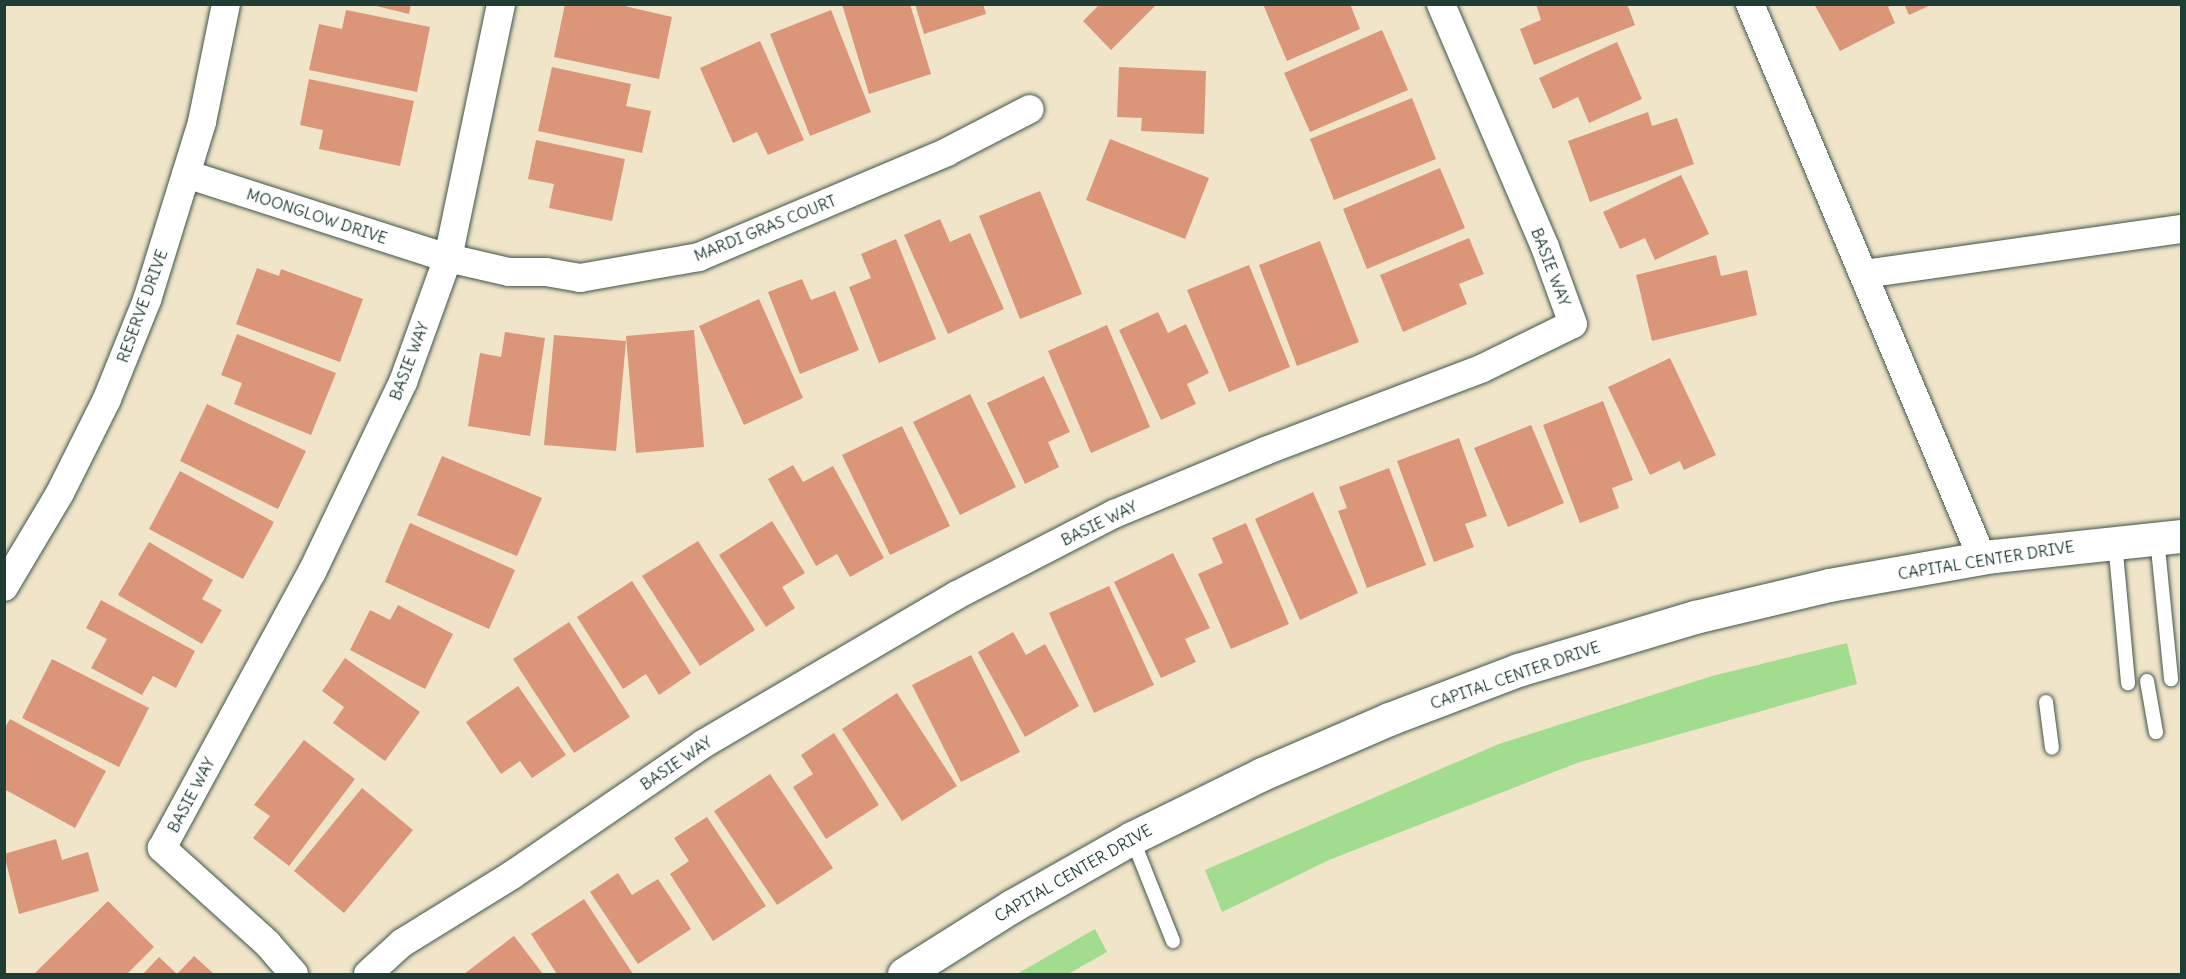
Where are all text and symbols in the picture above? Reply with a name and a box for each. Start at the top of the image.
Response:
street label: MOONGLOW DRIVE [244,184,390,248]
street label: MARDI GRAS COURT [691,191,839,265]
street label: BASIE WAY [1527,225,1575,309]
street label: RESERVE DRIVE [113,247,171,365]
street label: BASIE WAY [385,319,433,403]
street label: BASIE WAY [1058,496,1140,550]
street label: CAPITAL CENTER DRIVE [1896,537,2076,583]
street label: CAPITAL CENTER DRIVE [1428,637,1602,713]
street label: BASIE WAY [636,732,716,794]
street label: BASIE WAY [163,754,219,836]
street label: CAPITAL CENTER DRIVE [991,820,1155,926]

